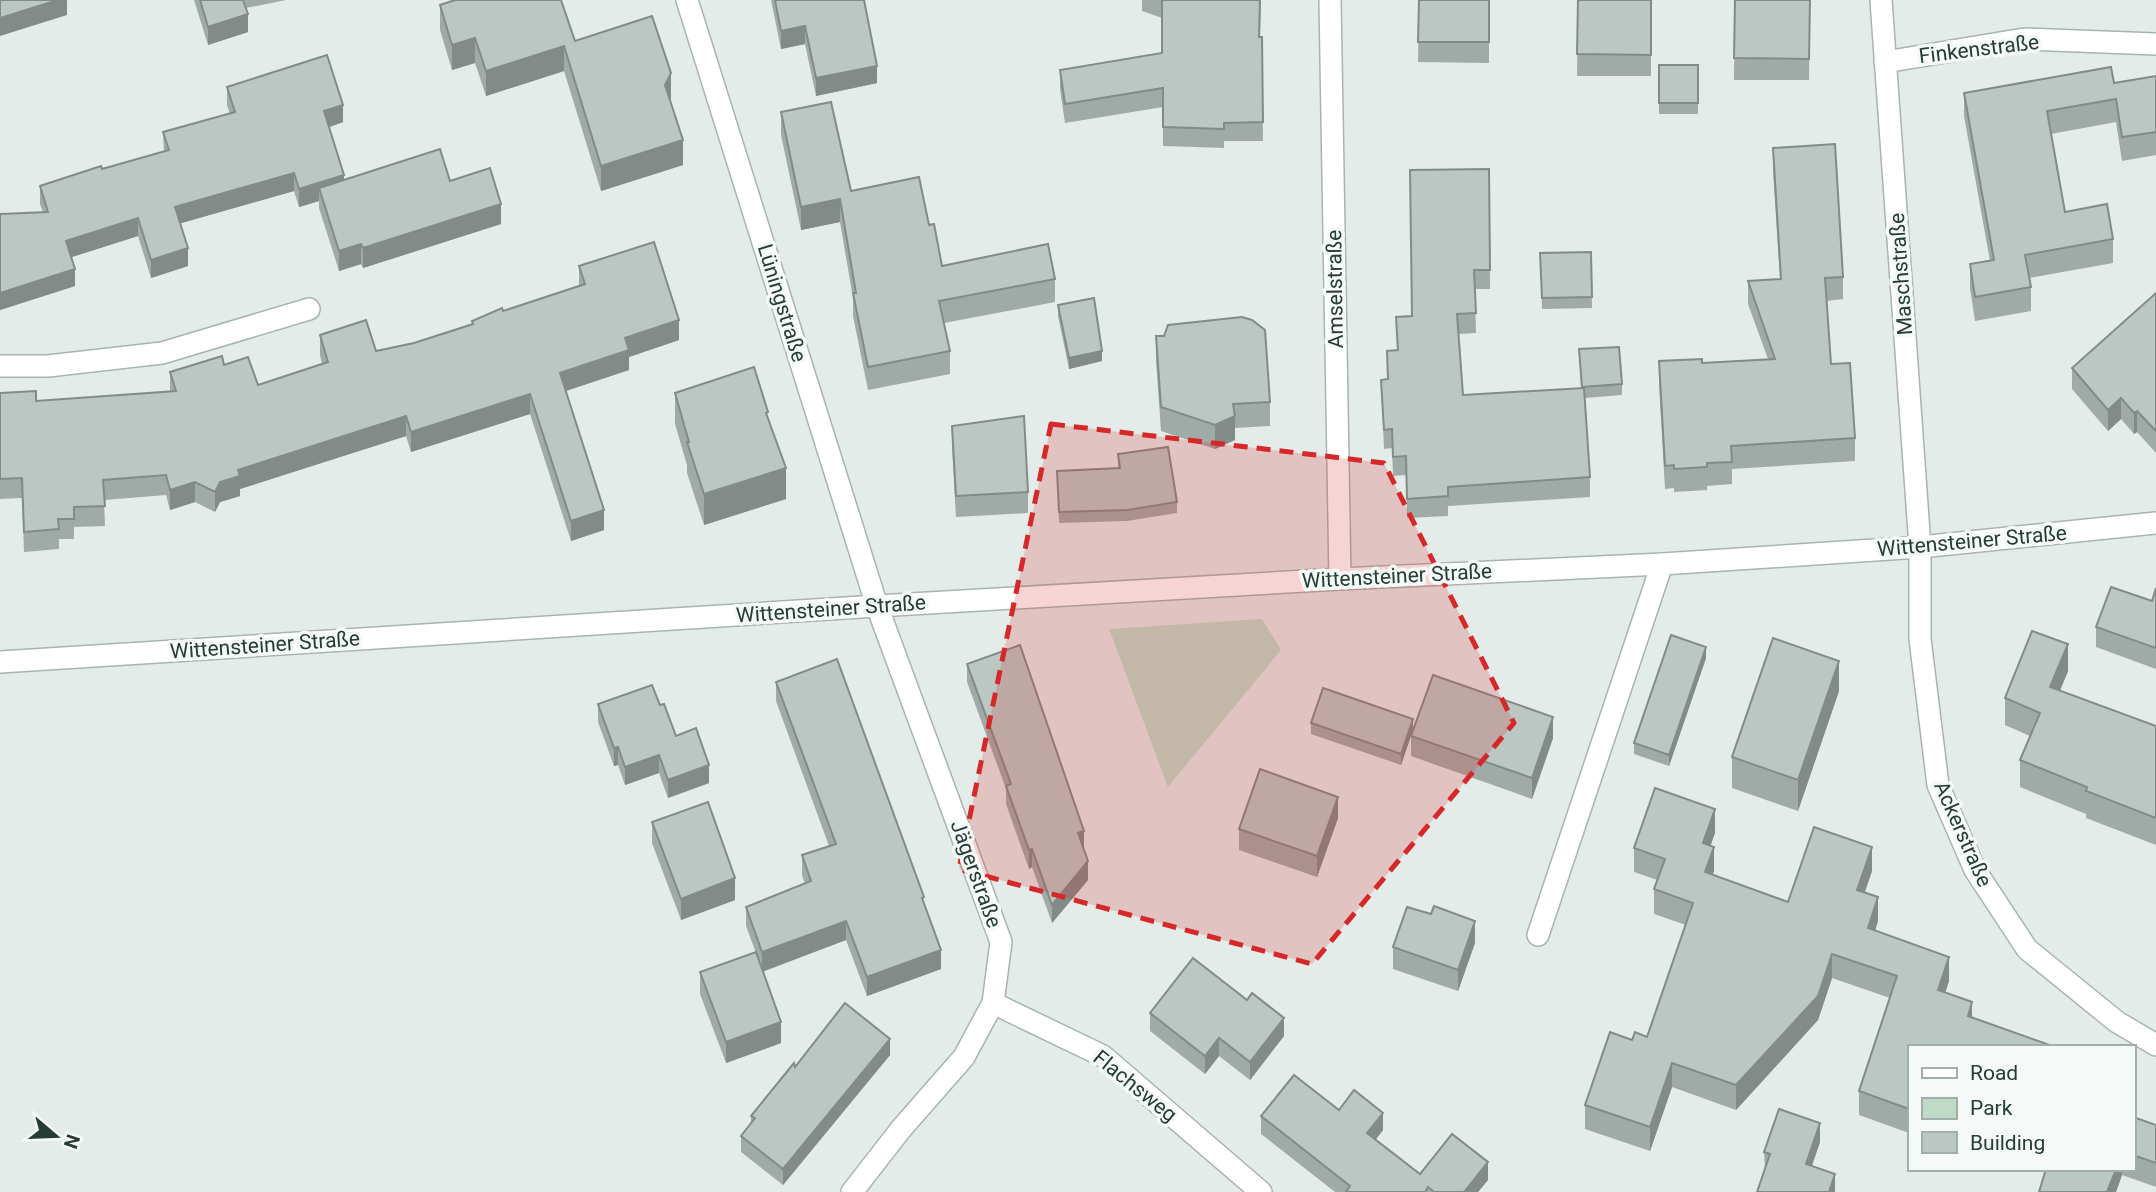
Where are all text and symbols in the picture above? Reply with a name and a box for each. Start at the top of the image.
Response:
street label: Finkenstraße [1918,30,2040,68]
street label: Maschstraße [1885,212,1917,336]
street label: Amselstraße [1322,229,1348,349]
street label: Lüningstraße [753,241,811,365]
street label: Wittensteiner Straße [1876,521,2068,561]
street label: Wittensteiner Straße [1301,559,1493,593]
street label: Wittensteiner Straße [735,590,927,628]
street label: Wittensteiner Straße [169,626,361,664]
street label: Ackerstraße [1929,778,1997,890]
street label: Jägerstraße [945,817,1007,931]
street label: Flachsweg [1088,1045,1182,1127]
legend [1908,1045,2135,1171]
text: Road [1970,1061,2018,1085]
text: Park [1970,1096,2013,1120]
north arrow [21,1101,91,1171]
text: N [59,1131,85,1151]
text: Building [1970,1131,2045,1155]

